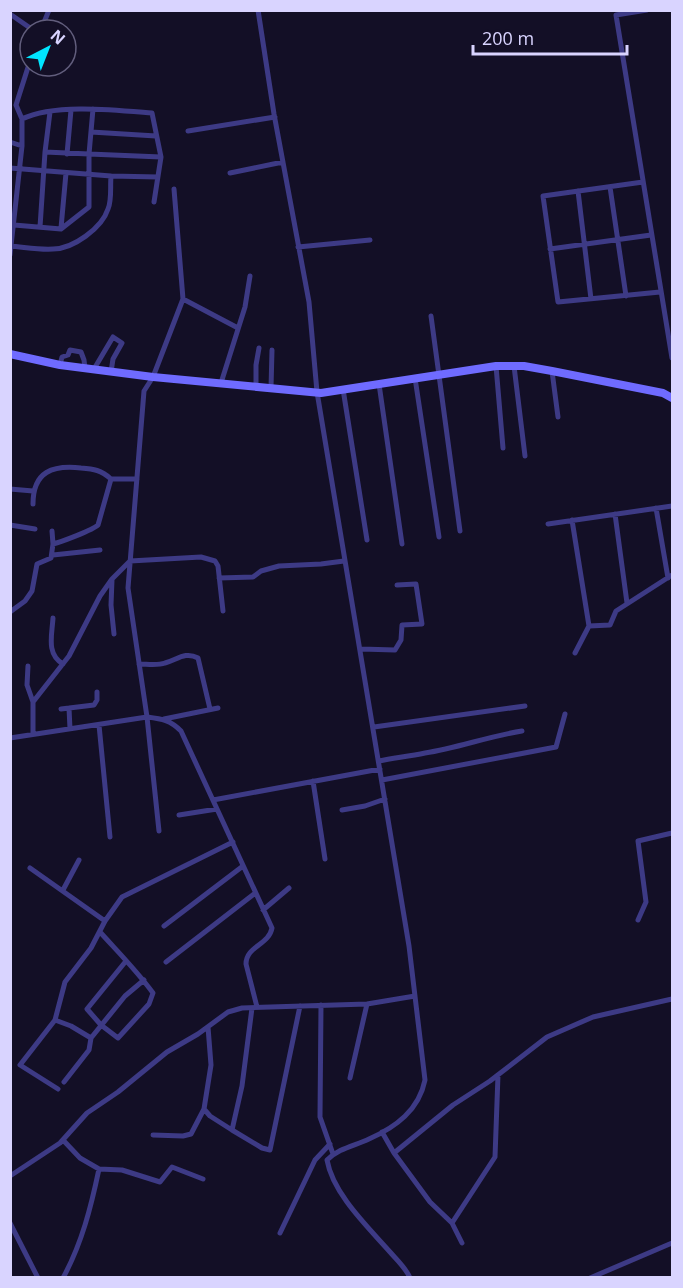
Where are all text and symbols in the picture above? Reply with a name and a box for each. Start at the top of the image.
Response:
north arrow [18,18,78,78]
scale bar [473,18,628,56]
text: N [46,24,70,49]
text: 200 m [482,26,534,50]

